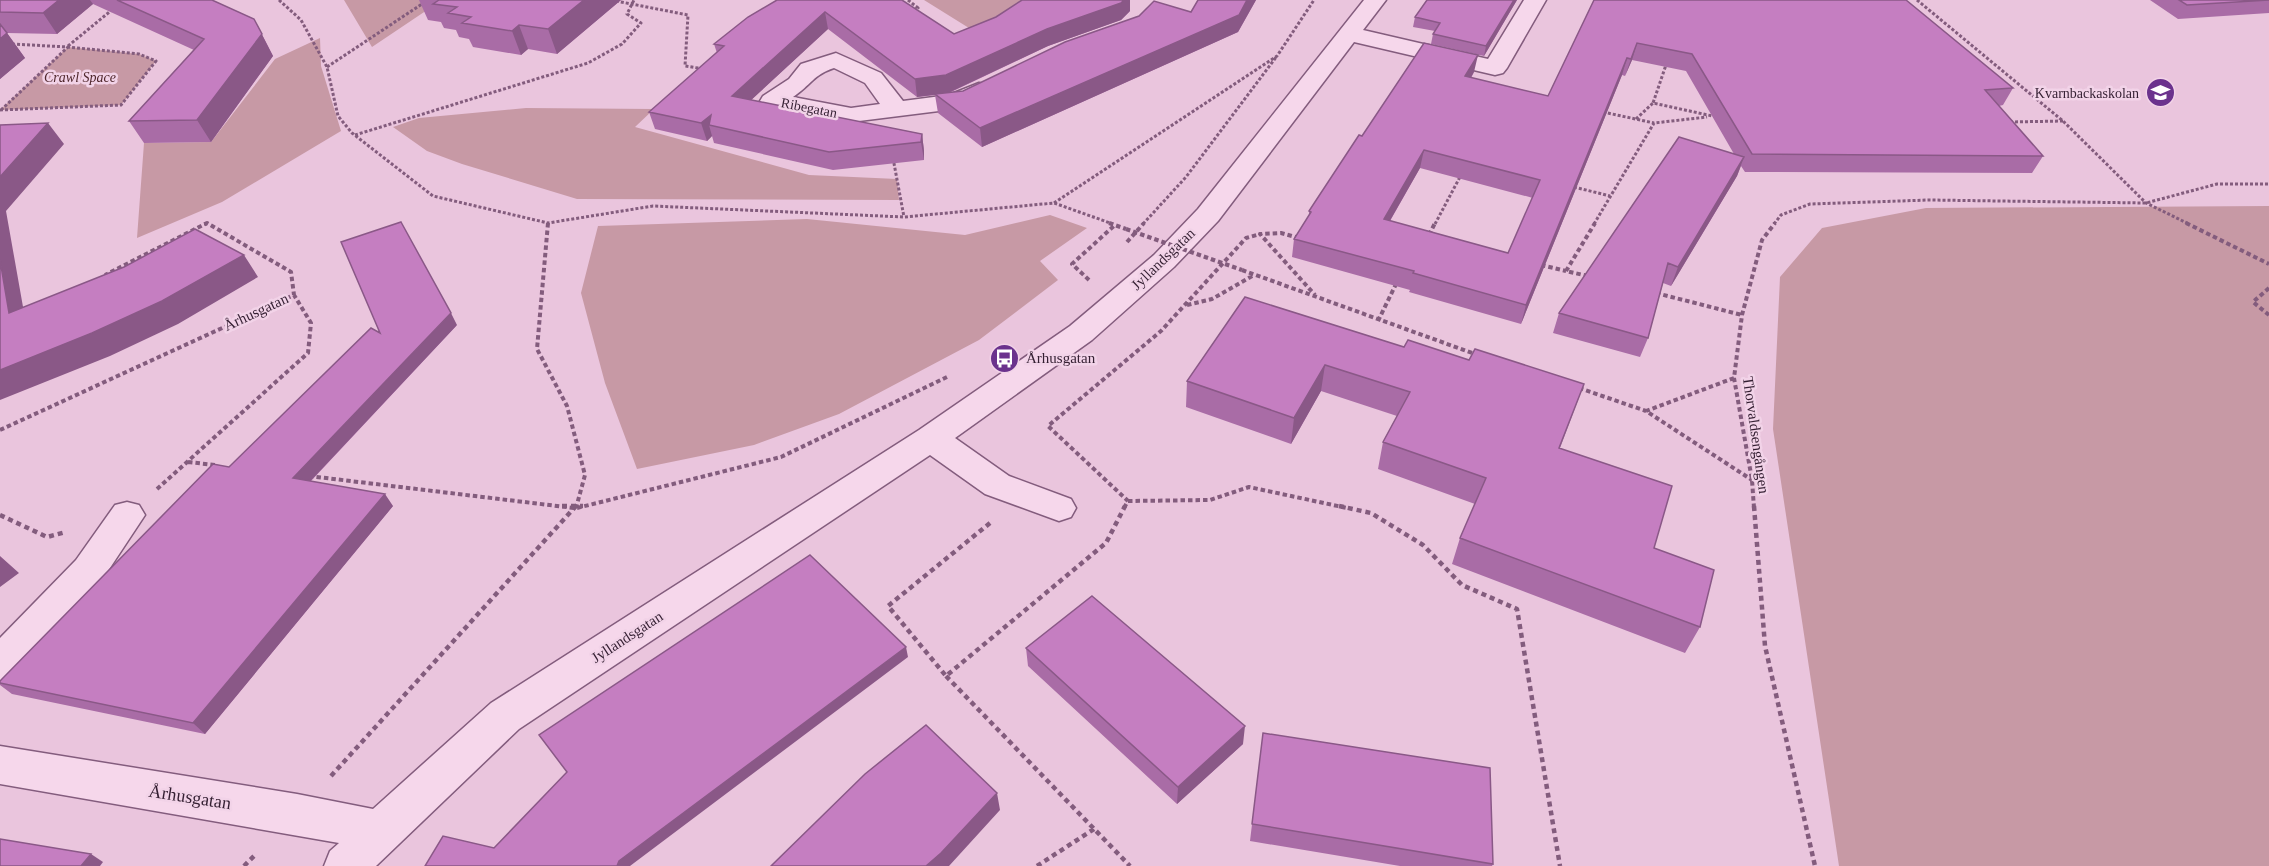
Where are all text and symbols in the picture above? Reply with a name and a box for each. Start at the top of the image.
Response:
park label: Crawl Space [44,70,116,85]
school or university icon: Kvarnbackaskolan [2144,77,2176,109]
place label: Kvarnbackaskolan [2035,86,2139,101]
street label: Ribegatan [780,95,838,121]
street label: Jyllandsgatan [1128,225,1198,293]
street label: Århusgatan [221,290,291,334]
bus stop icon: Århusgatan [989,342,1021,374]
place label: Århusgatan [1026,350,1096,366]
street label: Thorvaldsengången [1740,375,1772,495]
street label: Jyllandsgatan [588,608,666,666]
street label: Århusgatan [147,781,233,813]

